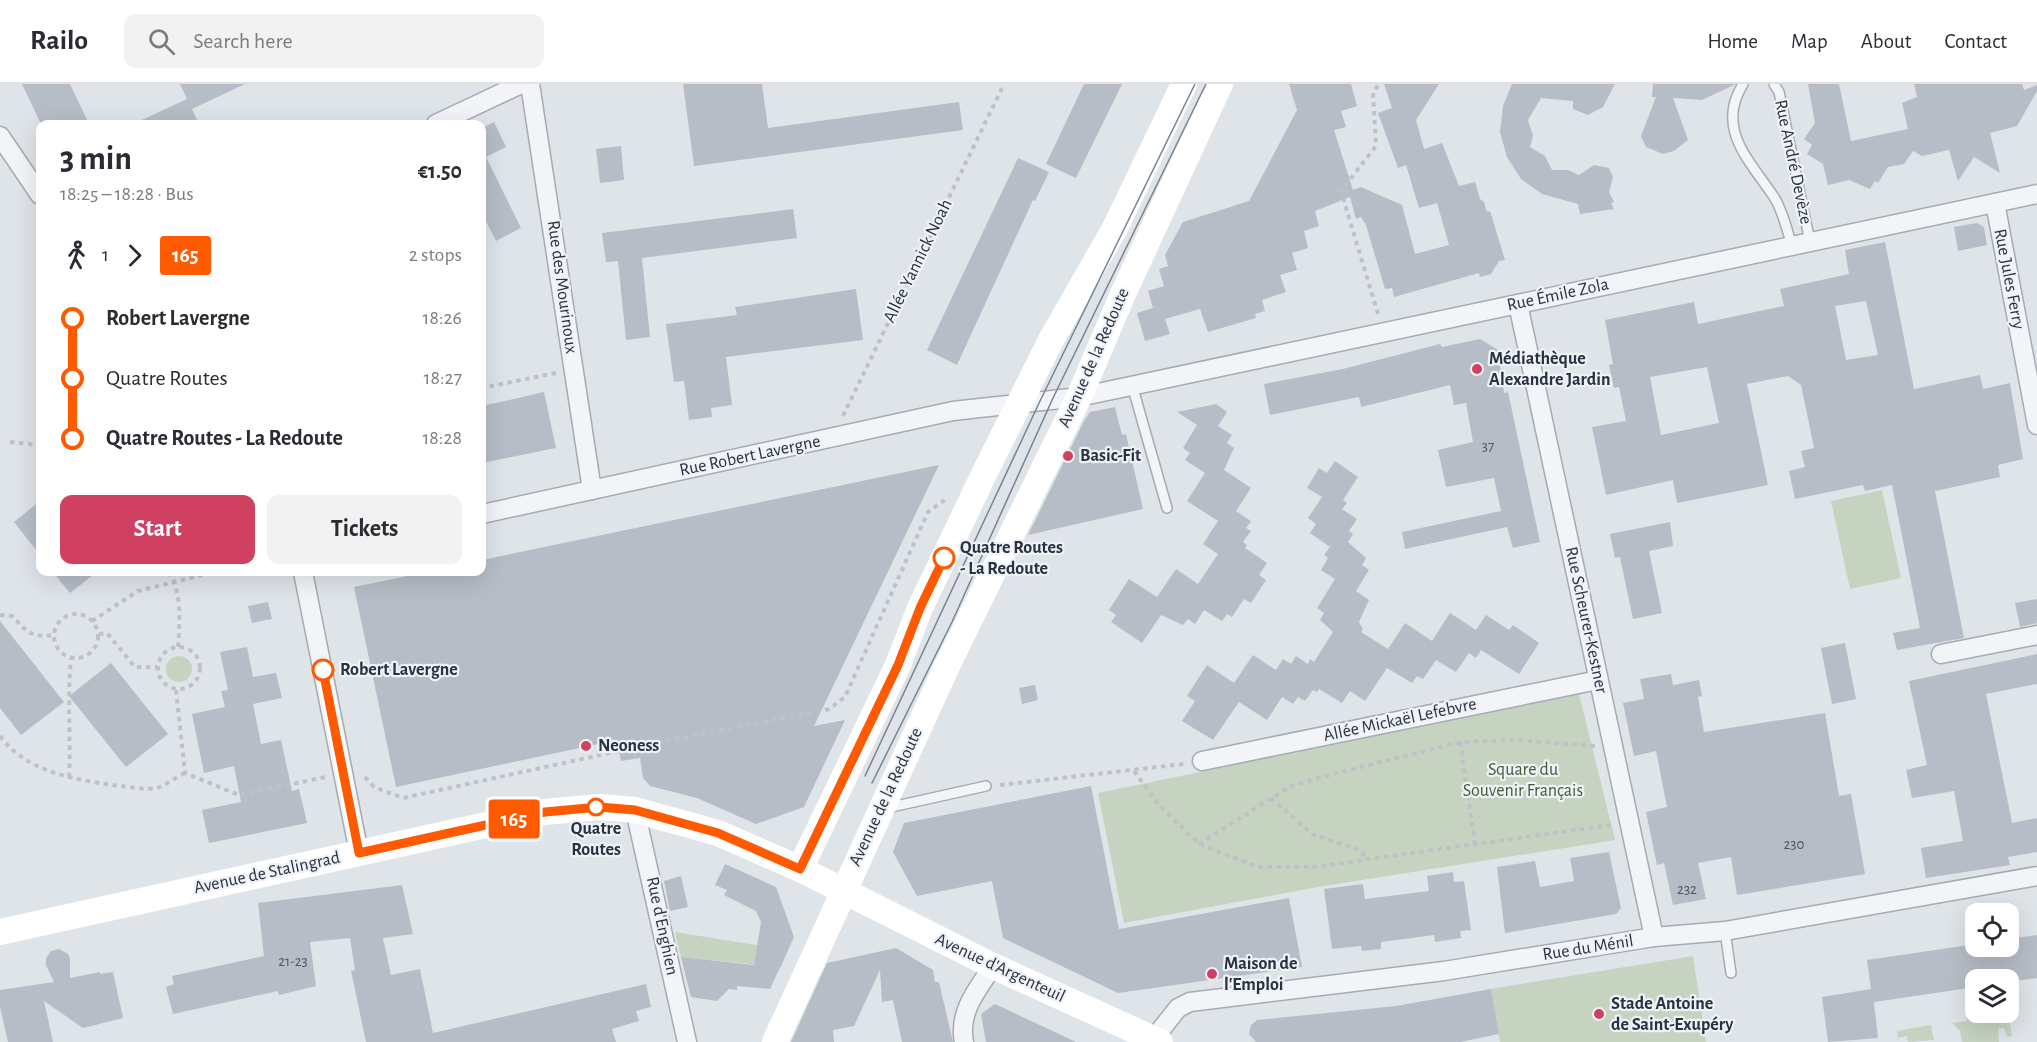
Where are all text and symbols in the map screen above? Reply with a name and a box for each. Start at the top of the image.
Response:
search box [124,14,544,68]
icon: search [145,25,178,58]
text: Railo [30,27,88,55]
text: Search here [193,30,293,52]
text: Home [1707,31,1758,52]
text: Map [1791,31,1828,52]
text: About [1861,31,1911,52]
text: Contact [1944,31,2007,52]
street label: Rue André Devèze [1771,98,1815,226]
text: 3 min [60,143,132,176]
text: €1.50 [418,160,462,182]
text: 18:25 – 18:28 · Bus [60,184,194,204]
street label: Allée Yannick Noah [880,197,956,325]
street label: Rue des Mourinoux [544,219,580,355]
street label: Rue Jules Ferry [1990,227,2028,331]
icon: walk [60,239,93,272]
icon: forward [118,239,151,272]
text: 1 [102,245,109,265]
text: 165 [172,245,199,266]
text: 2 stops [409,245,462,265]
street label: Rue Émile Zola [1505,272,1611,315]
street label: Avenue de la Redoute [1055,286,1133,430]
text: Robert Lavergne [106,307,250,329]
text: 18:26 [423,308,462,328]
place label: Médiathèque Alexandre Jardin [1489,350,1610,389]
marker: Médiathèque Alexandre Jardin [1470,362,1484,376]
text: Quatre Routes [106,367,228,389]
text: 18:27 [424,368,462,388]
text: Quatre Routes - La Redoute [106,427,343,449]
text: 18:28 [422,428,462,448]
street label: Rue Robert Lavergne [678,432,822,480]
house number: 37 [1482,439,1494,454]
place label: Basic-Fit [1080,447,1141,465]
marker: Basic-Fit [1061,449,1075,463]
button: Start [60,495,255,564]
button: Tickets [267,495,462,564]
place label: Quatre Routes - La Redoute [960,539,1063,578]
street label: Rue Scheurer-Kestner [1562,545,1610,695]
marker: Quatre Routes - La Redoute [933,547,955,569]
marker: Robert Lavergne [312,659,334,681]
place label: Robert Lavergne [340,661,458,679]
street label: Allée Mickaël Lefebvre [1322,695,1478,745]
street label: Avenue de la Redoute [846,725,926,869]
place label: Neoness [598,737,659,755]
marker: Neoness [579,739,593,753]
park label: Square du Souvenir Français [1463,761,1583,800]
marker: Quatre Routes [587,798,605,816]
line badge: 165 [480,800,548,838]
text: 165 [501,809,527,830]
place label: Quatre Routes [571,820,621,859]
house number: 230 [1784,837,1805,852]
street label: Avenue de Stalingrad [192,849,342,897]
street label: Rue d'Enghien [643,875,681,977]
house number: 232 [1677,882,1697,897]
map controls [1965,903,2019,1023]
button: locate [1965,903,2019,957]
street label: Avenue d'Argenteuil [932,930,1068,1006]
street label: Rue du Ménil [1541,932,1635,964]
house number: 21-23 [278,954,308,969]
place label: Maison de l'Emploi [1224,955,1297,994]
marker: Maison de l'Emploi [1205,967,1219,981]
button: layers [1965,969,2019,1023]
place label: Stade Antoine de Saint-Exupéry [1611,995,1734,1034]
marker: Stade Antoine de Saint-Exupéry [1592,1007,1606,1021]

